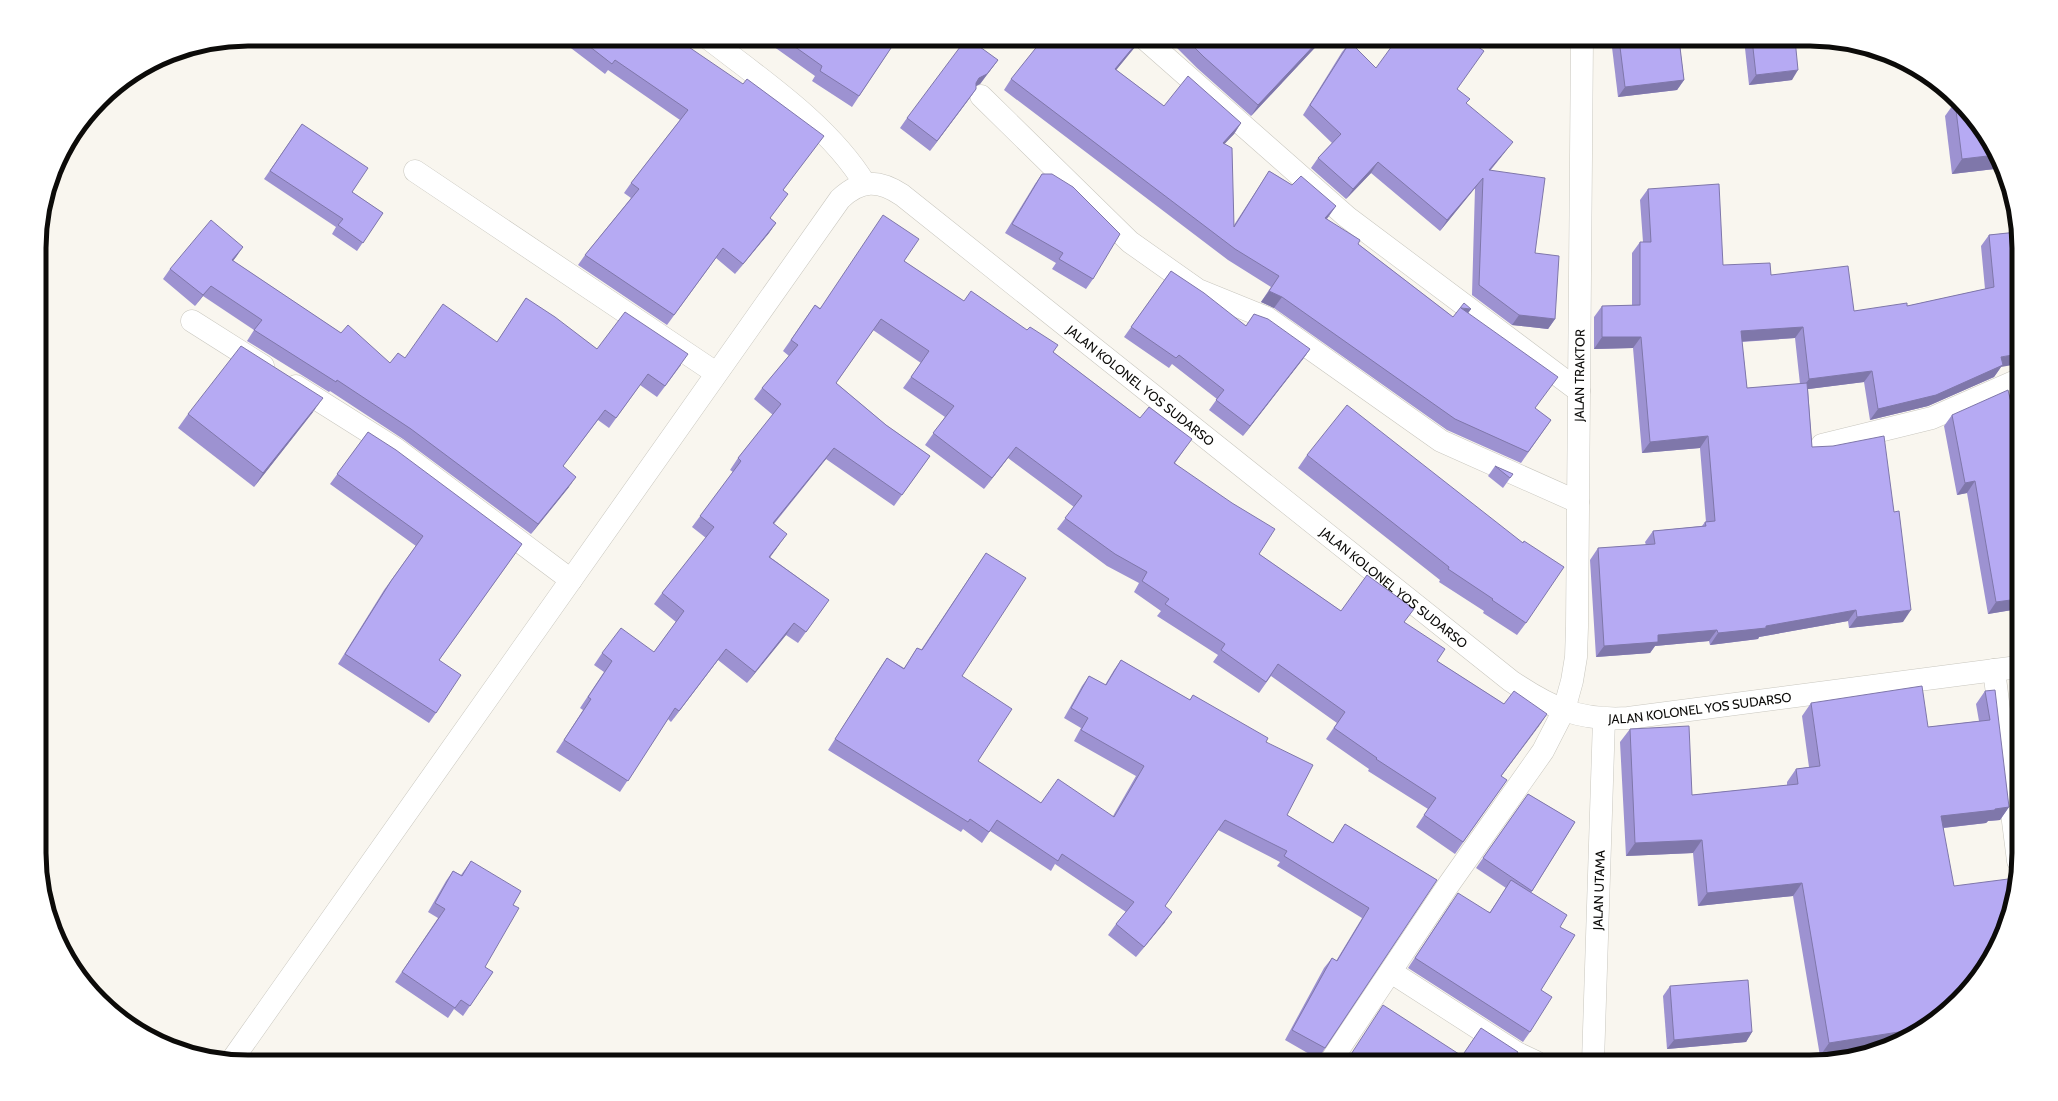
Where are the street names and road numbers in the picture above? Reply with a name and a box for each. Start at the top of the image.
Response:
street label: JALAN KOLONEL YOS SUDARSO [1063,321,1218,449]
street label: JALAN TRAKTOR [1571,329,1588,423]
street label: JALAN KOLONEL YOS SUDARSO [1316,523,1471,651]
street label: JALAN KOLONEL YOS SUDARSO [1607,689,1792,726]
street label: JALAN UTAMA [1589,850,1608,931]

